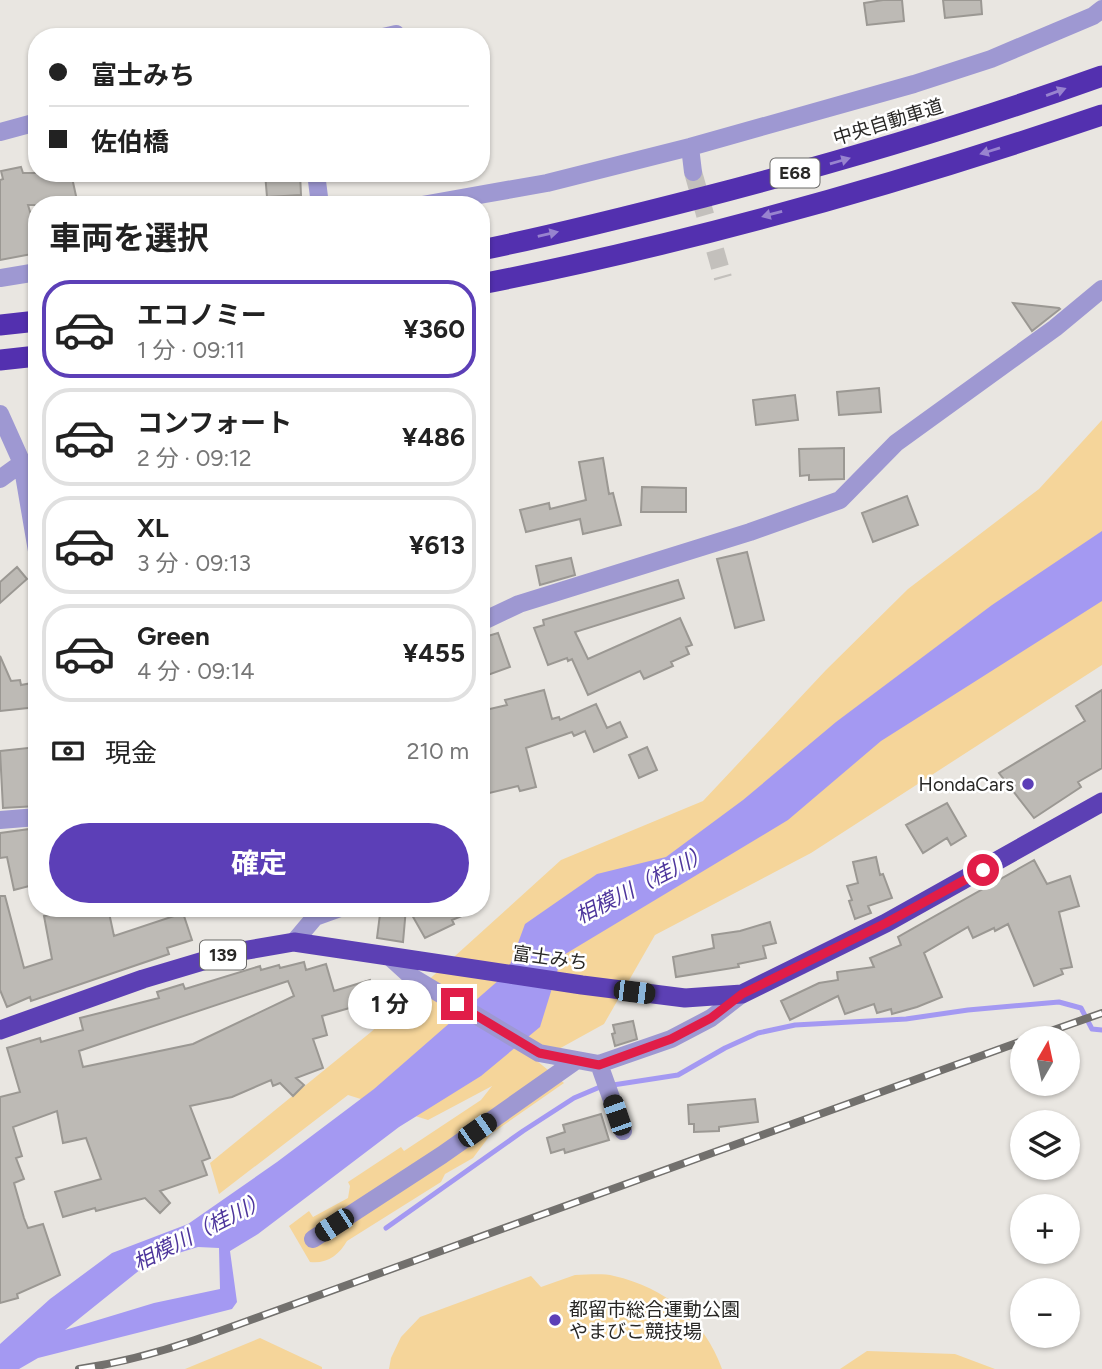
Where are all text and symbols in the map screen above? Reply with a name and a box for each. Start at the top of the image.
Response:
text: 富士みち [91,59,195,91]
one-way arrow [1046,86,1067,97]
street label: 中央自動車道 [830,94,946,150]
text: 佐伯橋 [91,126,169,158]
one-way arrow [980,146,1001,156]
one-way arrow [829,156,850,166]
road number: E68 [770,158,820,188]
one-way arrow [761,210,782,220]
text: 車両を選択 [49,219,209,257]
one-way arrow [537,229,559,240]
icon: car [53,298,116,361]
text: エコノミー [137,299,267,331]
text: ¥360 [403,313,465,345]
text: 1 分 · 09:11 [137,336,245,364]
icon: car [53,406,116,469]
text: コンフォート [137,407,292,439]
text: ¥486 [402,421,465,453]
text: 2 分 · 09:12 [137,444,252,472]
text: XL [137,512,169,544]
icon: car [53,514,116,577]
text: ¥613 [409,529,465,561]
text: 3 分 · 09:13 [137,549,251,577]
text: Green [137,620,210,652]
icon: car [53,622,116,685]
text: ¥455 [403,637,465,669]
text: 4 分 · 09:14 [137,657,255,685]
icon: cash [49,732,87,770]
text: 現金 [105,737,157,769]
text: 210 m [407,737,469,765]
place label: HondaCars [919,773,1014,796]
marker: HondaCars [1020,776,1036,792]
button: 確定 [49,823,469,903]
water label: 相模川（桂川） [571,839,713,929]
route start [967,854,999,886]
road number: 139 [200,940,246,970]
street label: 富士みち [511,941,589,975]
callout: 1 分 [349,979,433,1028]
car [612,979,657,1005]
route end [441,988,473,1020]
text: 1 分 [371,990,409,1018]
north arrow [1010,1026,1080,1096]
map controls [1010,1026,1080,1348]
car [601,1092,634,1138]
car [454,1109,501,1151]
button: layers [1010,1110,1080,1180]
water label: 相模川（桂川） [129,1186,271,1276]
button: + [1010,1194,1080,1264]
car [311,1205,358,1245]
button: − [1010,1278,1080,1348]
place label: 都留市総合運動公園 やまびこ競技場 [569,1298,740,1343]
marker: 都留市総合運動公園 やまびこ競技場 [547,1312,563,1328]

